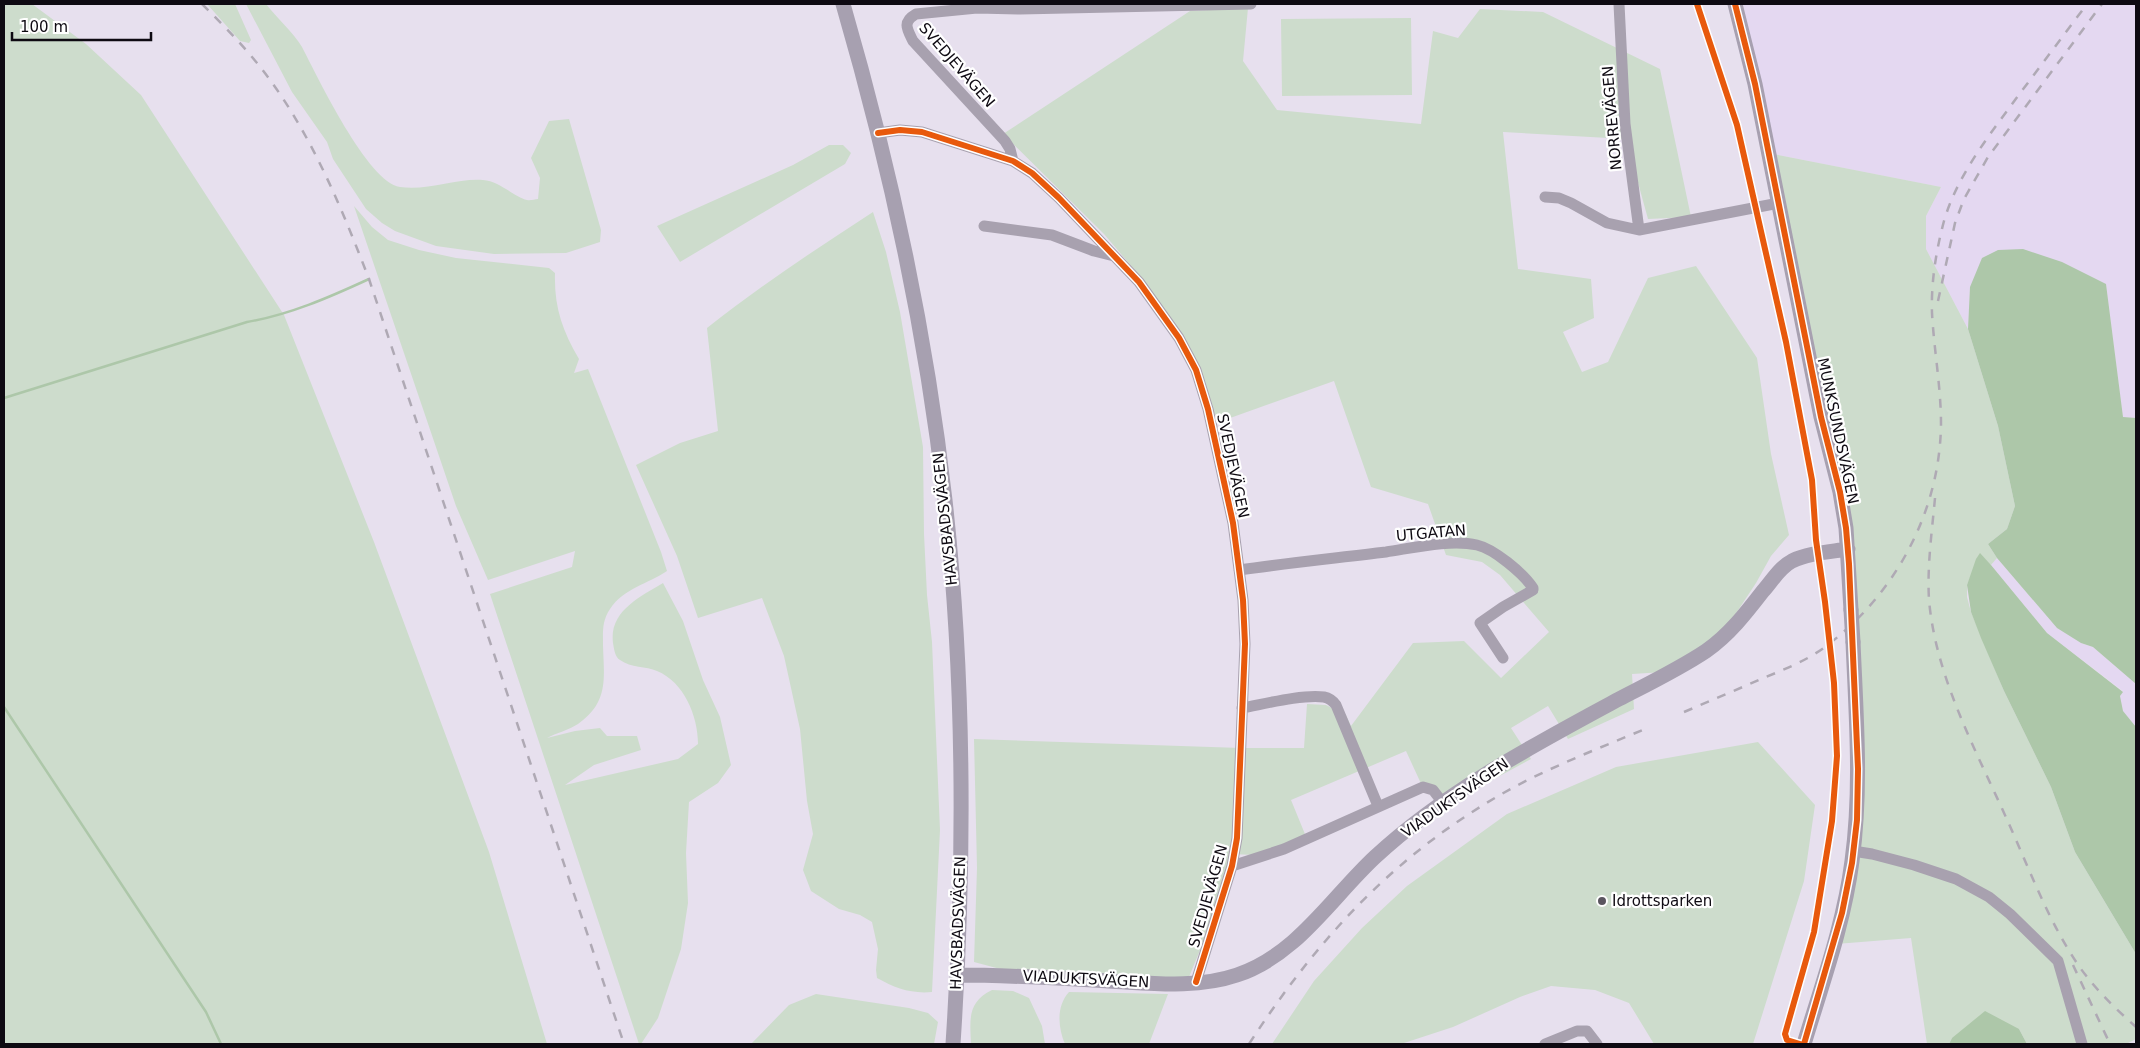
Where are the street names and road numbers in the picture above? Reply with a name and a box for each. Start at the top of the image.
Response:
street label: SVEDJEVÄGEN [915,18,999,111]
street label: NORREVÄGEN [1597,65,1626,171]
street label: MUNKSUNDSVÄGEN [1814,356,1863,506]
street label: SVEDJEVÄGEN [1213,412,1254,520]
street label: HAVSBADSVÄGEN [928,452,961,586]
street label: UTGATAN [1395,521,1467,545]
street label: VIADUKTSVÄGEN [1397,754,1512,842]
street label: SVEDJEVÄGEN [1184,842,1231,950]
street label: HAVSBADSVÄGEN [946,856,969,990]
street label: VIADUKTSVÄGEN [1022,966,1150,991]

